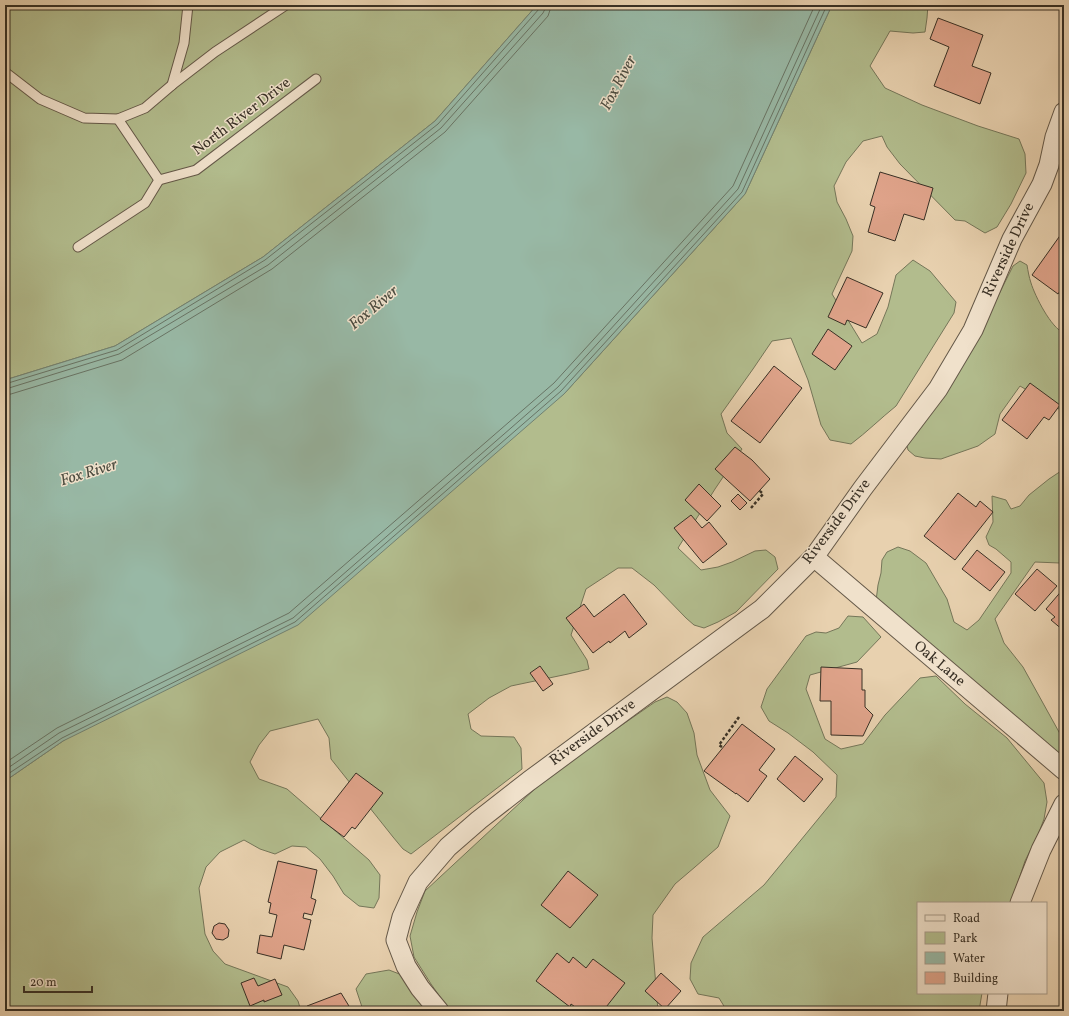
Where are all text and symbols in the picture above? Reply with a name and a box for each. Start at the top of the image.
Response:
water label: Fox River [595,51,643,114]
street label: North River Drive [188,73,296,161]
street label: Riverside Drive [978,199,1040,301]
water label: Fox River [344,280,404,335]
water label: Fox River [58,454,121,492]
street label: Riverside Drive [798,475,876,569]
street label: Oak Lane [909,636,969,692]
street label: Riverside Drive [546,695,640,771]
legend [917,902,1047,994]
text: Road [953,911,980,927]
text: Park [953,931,978,947]
text: Water [953,951,985,967]
scale bar [24,968,92,994]
text: Building [953,971,998,987]
text: 20 m [30,975,57,991]

